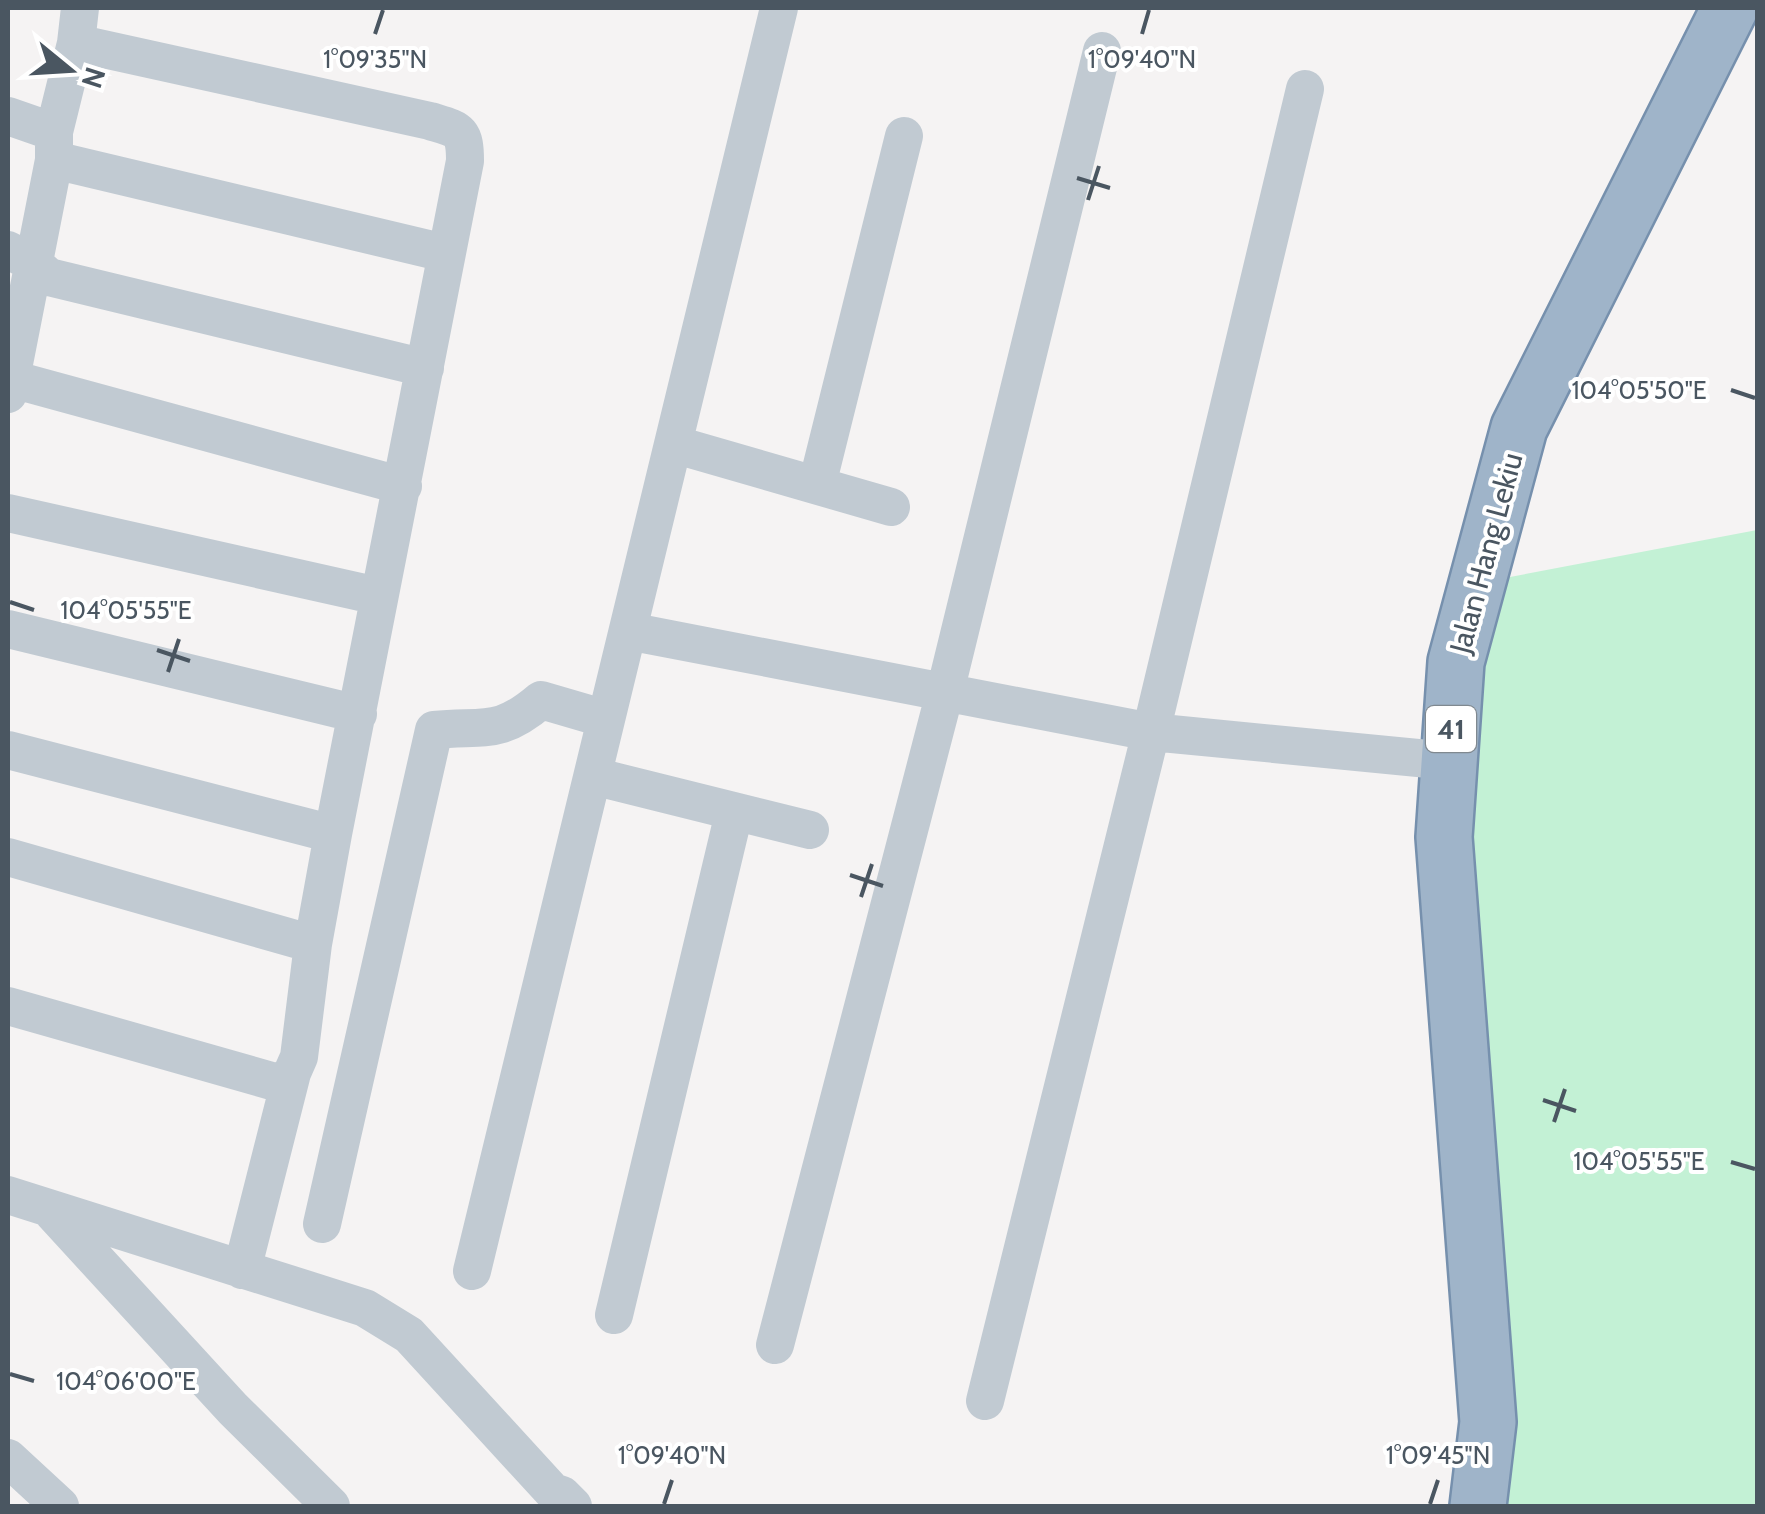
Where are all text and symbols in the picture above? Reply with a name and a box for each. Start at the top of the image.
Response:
north arrow [20,20,120,120]
text: 1°09'35"N [323,44,427,74]
text: 1°09'40"N [1088,44,1196,74]
text: N [75,63,113,92]
text: 104°05'50"E [1571,375,1707,405]
street label: Jalan Hang Lekiu [1441,449,1531,658]
text: 104°05'55"E [60,595,192,625]
road number: 41 [1426,706,1476,752]
text: 104°05'55"E [1573,1146,1705,1176]
text: 104°06'00"E [56,1366,196,1396]
text: 1°09'40"N [618,1440,726,1470]
text: 1°09'45"N [1386,1440,1490,1470]

